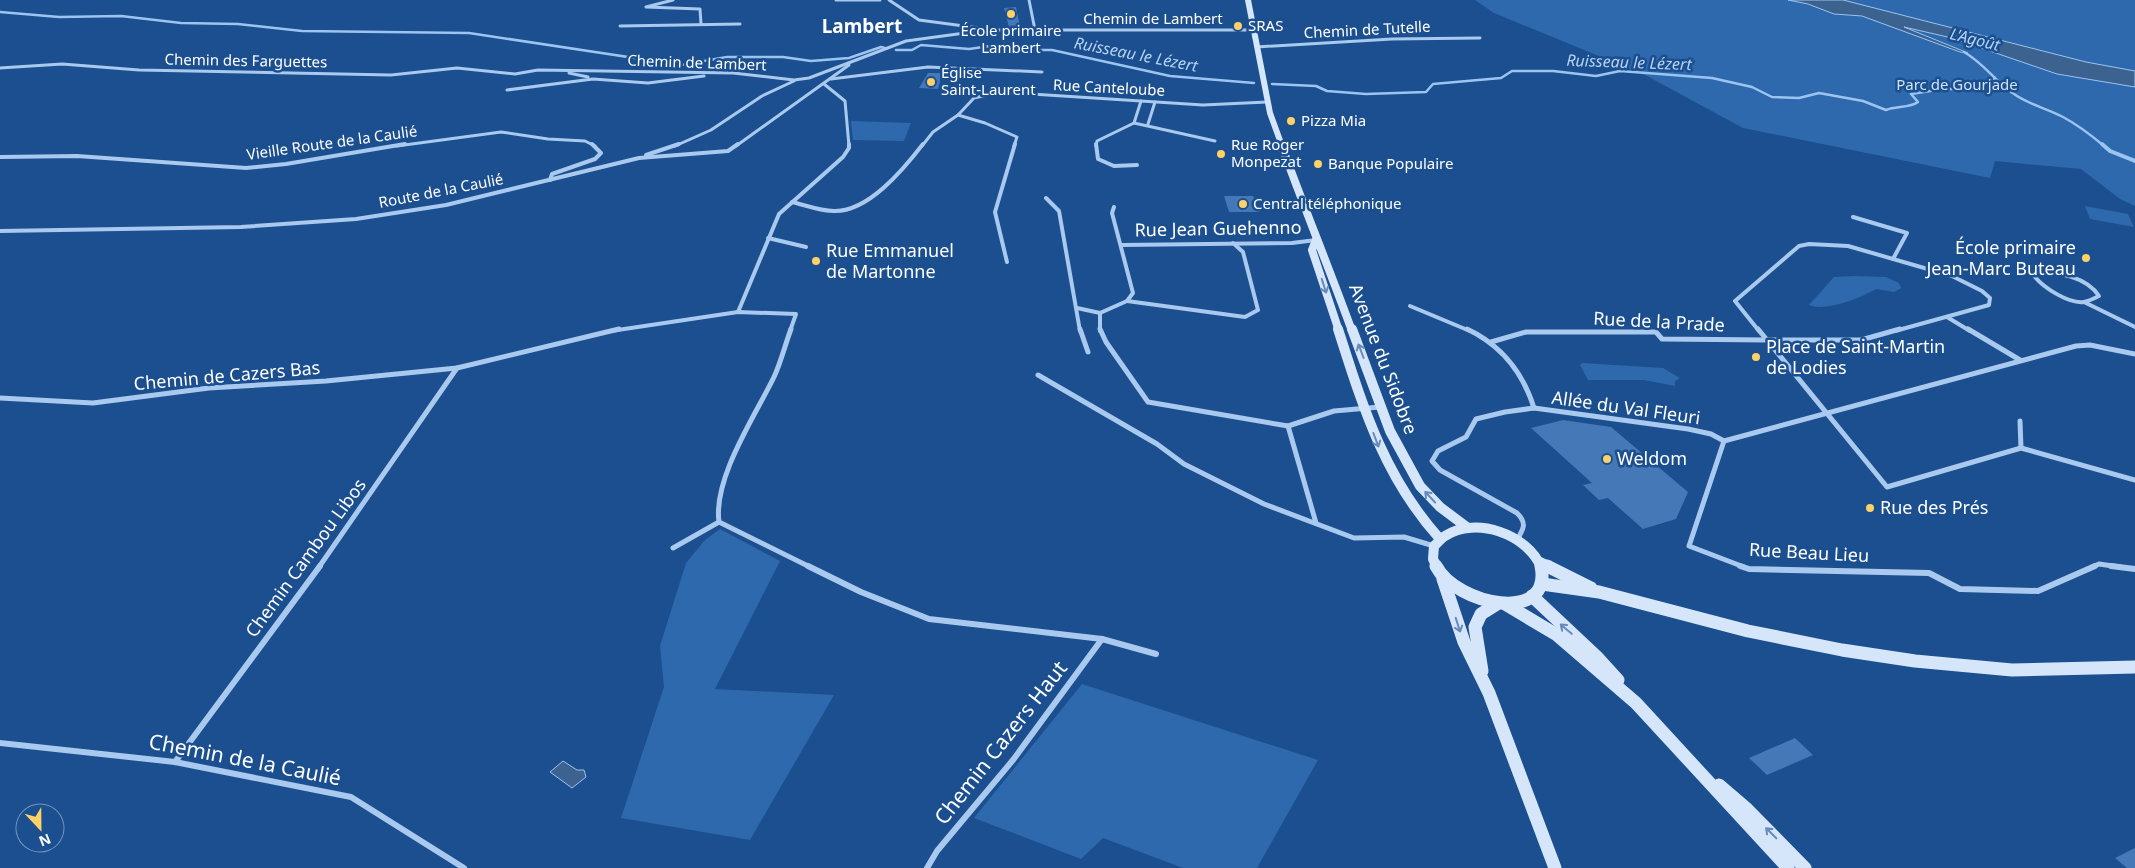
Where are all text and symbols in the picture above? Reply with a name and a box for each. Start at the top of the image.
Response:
marker: École primaire Lambert [1005,8,1017,20]
street label: Chemin de Lambert [1083,8,1223,28]
district label: Lambert [822,13,902,39]
place label: SRAS [1248,15,1283,35]
street label: Chemin de Tutelle [1303,16,1431,42]
place label: École primaire Lambert [961,20,1061,57]
marker: SRAS [1232,20,1244,32]
water label: L'Agoût [1948,22,2003,56]
water label: Ruisseau le Lézert [1072,31,1200,77]
street label: Chemin des Farguettes [164,49,328,71]
water label: Ruisseau le Lézert [1566,49,1693,75]
street label: Chemin de Lambert [627,50,768,74]
place label: Église Saint-Laurent [941,62,1036,99]
street label: Rue Canteloube [1053,74,1165,100]
park label: Parc de Gourjade [1896,74,2018,94]
marker: Église Saint-Laurent [925,76,937,88]
place label: Pizza Mia [1301,110,1366,130]
marker: Pizza Mia [1285,115,1297,127]
street label: Vieille Route de la Caulié [245,120,418,164]
place label: Rue Roger Monpezat [1231,134,1304,171]
marker: Rue Roger Monpezat [1215,148,1227,160]
place label: Banque Populaire [1328,153,1453,173]
marker: Banque Populaire [1312,158,1324,170]
street label: Route de la Caulié [377,168,505,212]
place label: Central téléphonique [1253,193,1402,213]
marker: Central téléphonique [1237,198,1249,210]
street label: Rue Jean Guehenno [1134,215,1302,241]
place label: École primaire Jean-Marc Buteau [1924,235,2076,280]
place label: Rue Emmanuel de Martonne [826,238,954,283]
marker: École primaire Jean-Marc Buteau [2080,252,2092,264]
marker: Rue Emmanuel de Martonne [810,255,822,267]
one-way arrow [1319,277,1329,293]
street label: Avenue du Sidobre [1344,280,1424,437]
street label: Rue de la Prade [1593,306,1725,336]
place label: Place de Saint-Martin de Lodies [1766,334,1945,379]
one-way arrow [1356,344,1365,359]
marker: Place de Saint-Martin de Lodies [1750,351,1762,363]
street label: Chemin de Cazers Bas [133,355,321,395]
street label: Allée du Val Fleuri [1550,385,1702,429]
one-way arrow [1372,431,1381,447]
place label: Weldom [1617,446,1687,470]
marker: Weldom [1601,453,1613,465]
street label: Chemin Cambou Libos [239,473,371,642]
one-way arrow [1424,491,1436,503]
place label: Rue des Prés [1880,495,1988,519]
marker: Rue des Prés [1864,502,1876,514]
street label: Rue Beau Lieu [1748,537,1870,567]
one-way arrow [1454,617,1464,633]
one-way arrow [1560,624,1573,635]
street label: Chemin Cazers Haut [927,654,1073,830]
street label: Chemin de la Caulié [147,727,344,791]
north arrow [15,803,65,853]
one-way arrow [1765,827,1777,840]
text: N [36,830,54,851]

